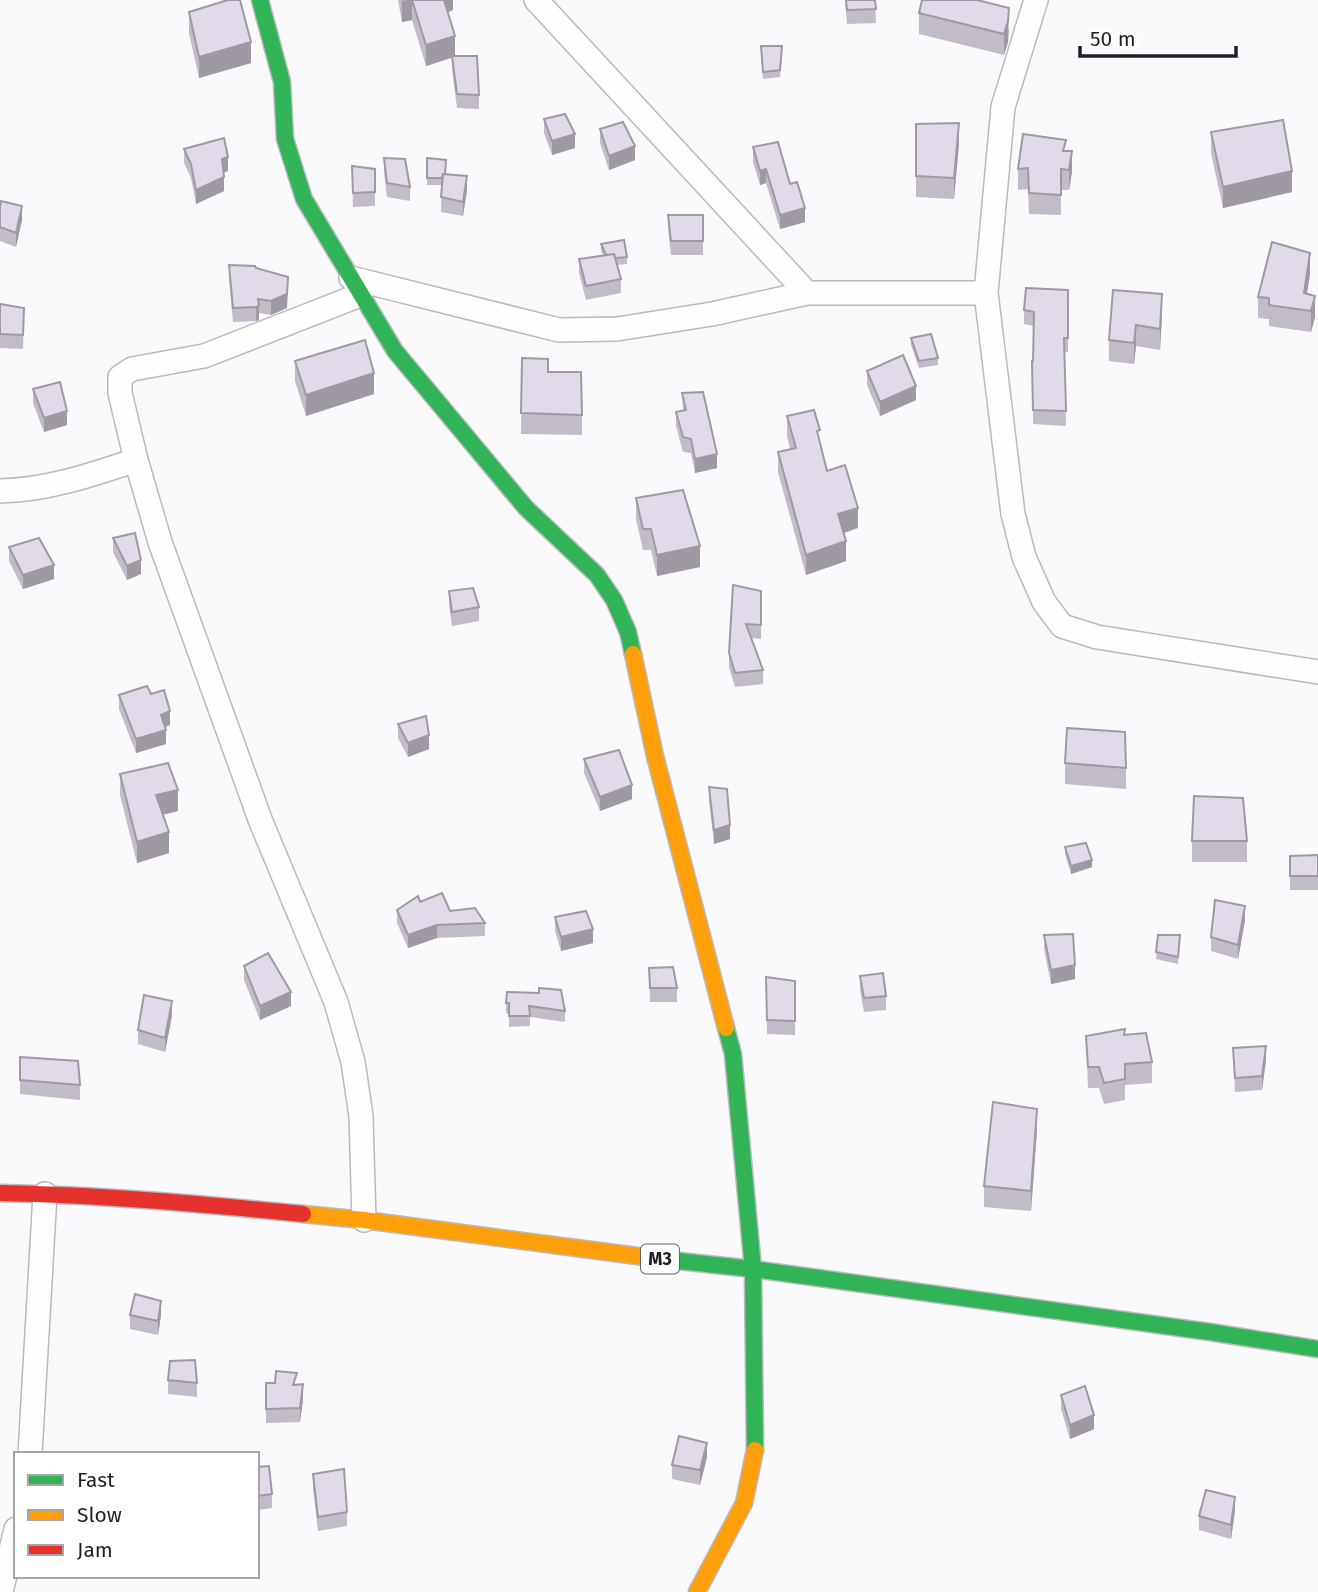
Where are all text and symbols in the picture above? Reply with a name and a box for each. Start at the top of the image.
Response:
scale bar [1080,14,1236,58]
text: 50 m [1090,26,1136,52]
road number: M3 [641,1244,679,1274]
legend [14,1452,259,1578]
text: Fast [77,1467,115,1493]
text: Slow [77,1502,122,1528]
text: Jam [77,1537,113,1563]

